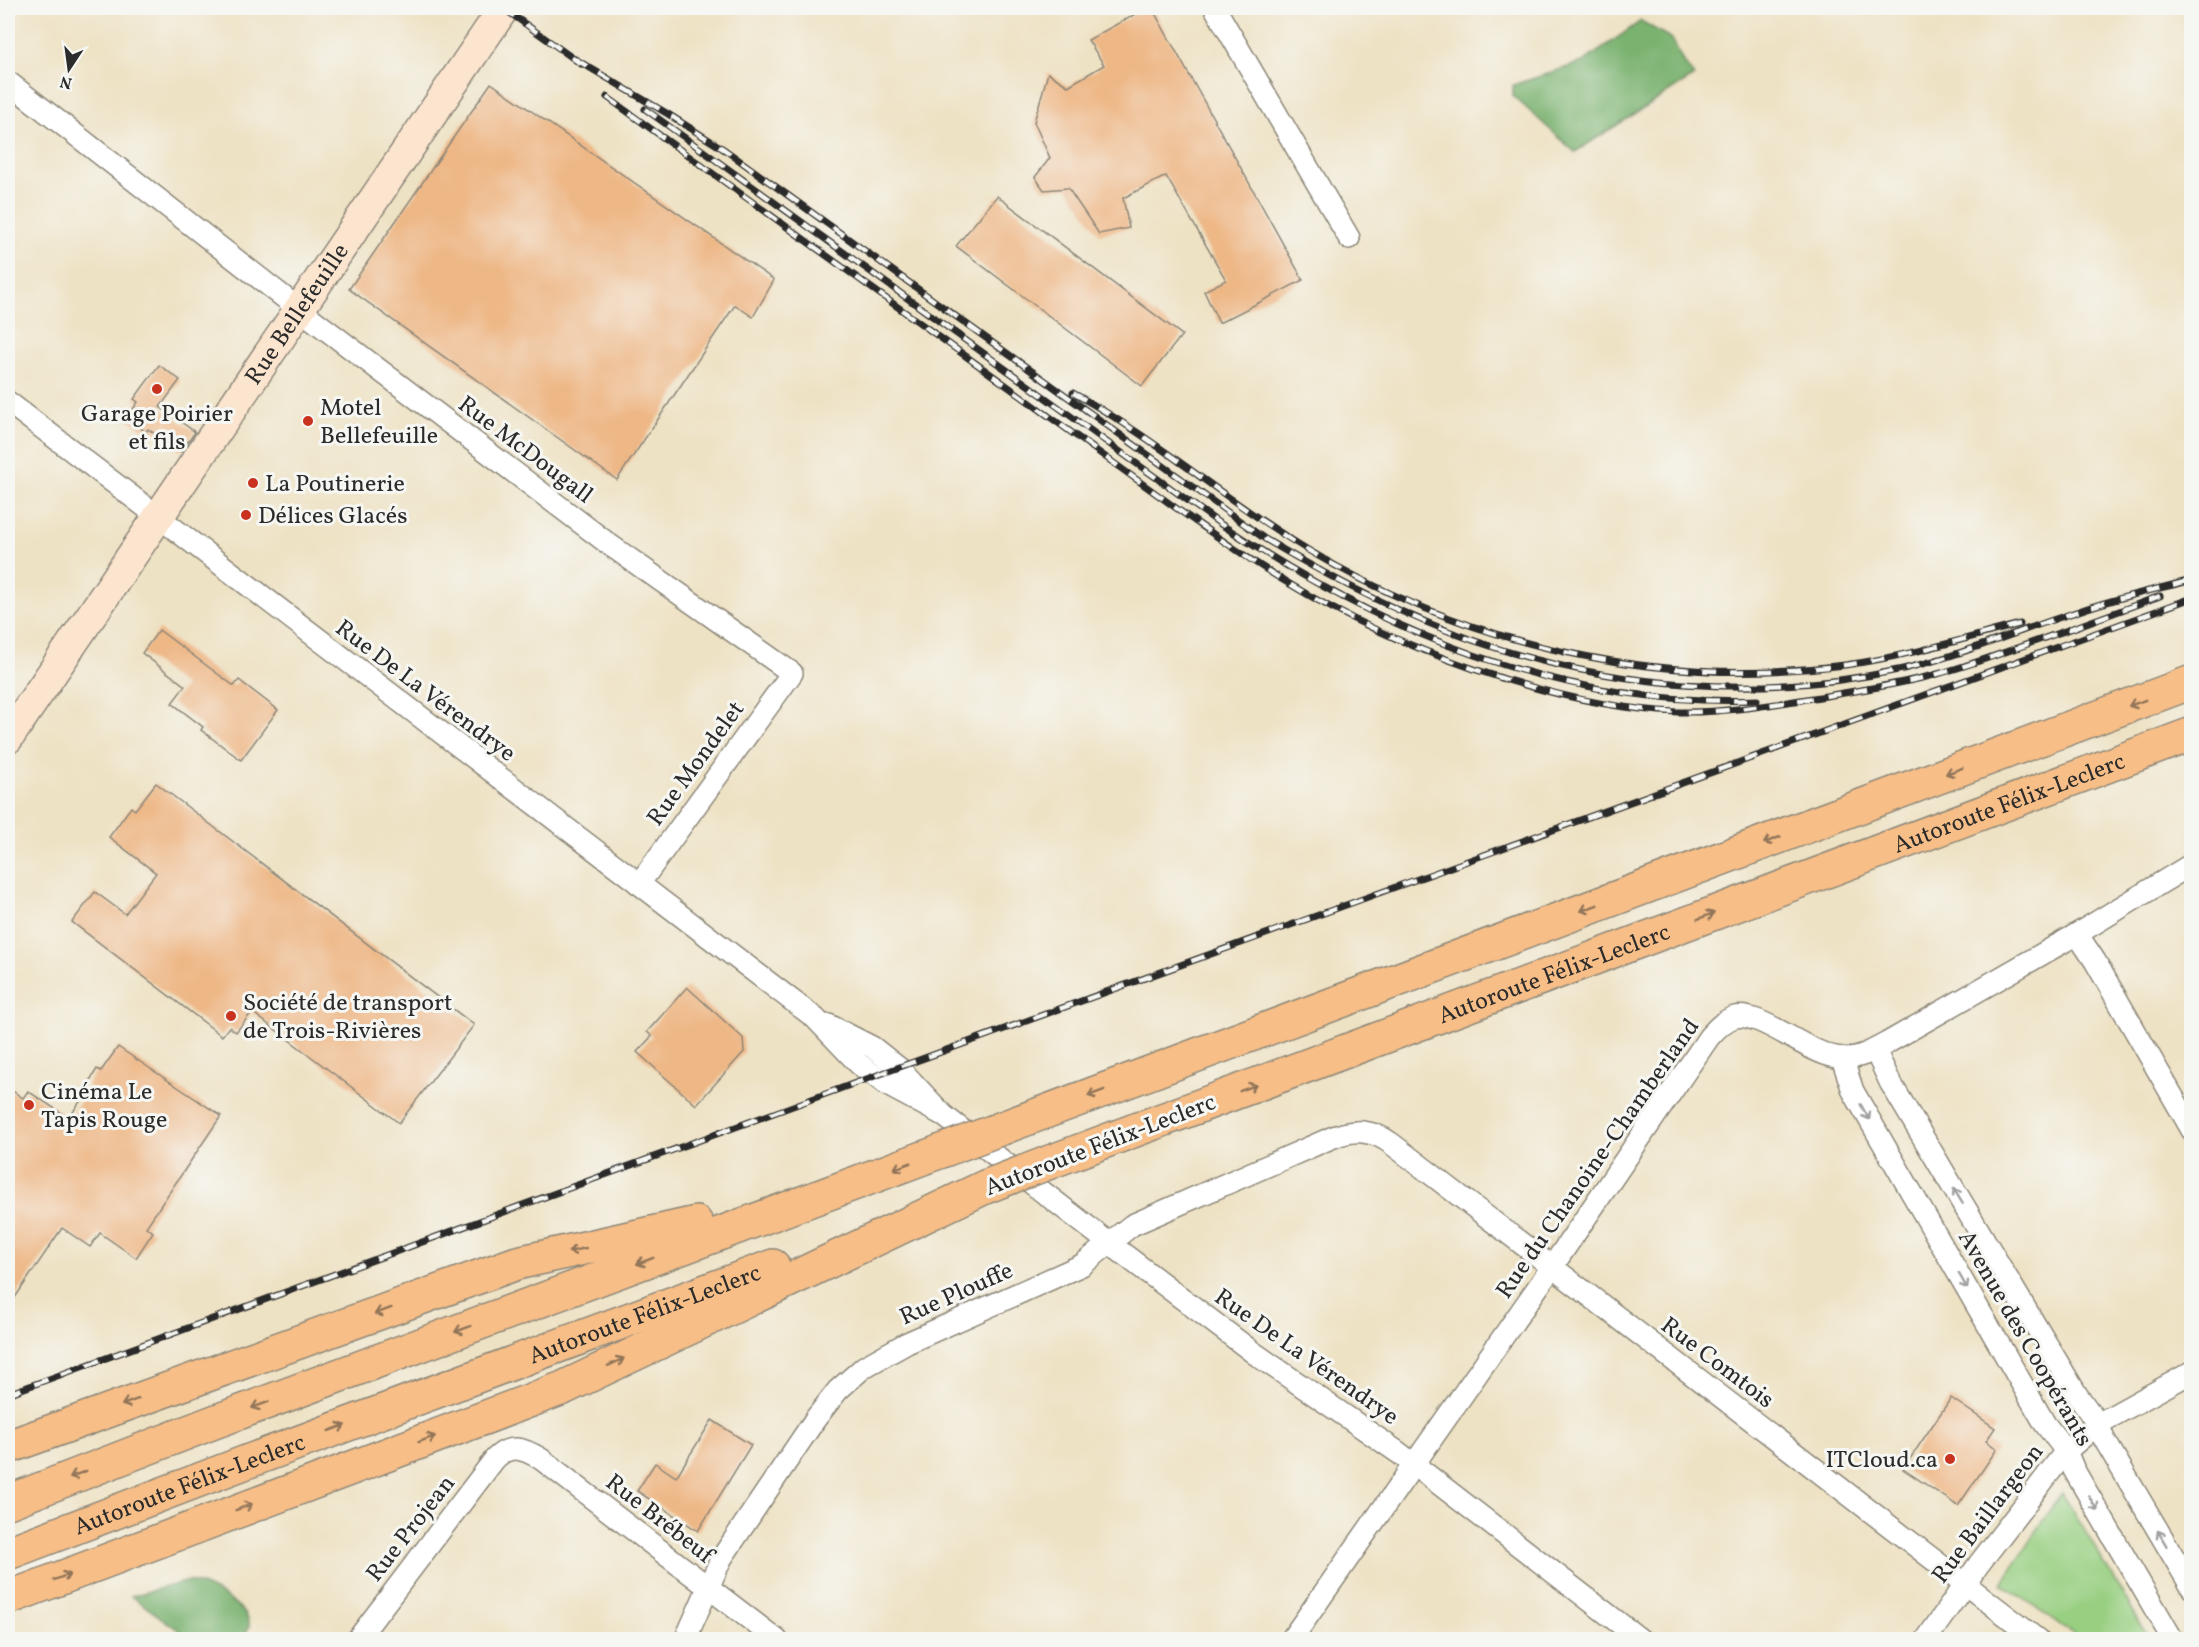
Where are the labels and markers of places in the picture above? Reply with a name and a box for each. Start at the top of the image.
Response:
marker: Garage Poirier et fils [150,382,164,396]
place label: Motel Bellefeuille [320,392,438,454]
place label: Garage Poirier et fils [81,398,233,460]
marker: Motel Bellefeuille [301,414,315,428]
place label: La Poutinerie [265,468,405,502]
marker: La Poutinerie [246,476,260,490]
place label: Délices Glacés [258,500,408,534]
marker: Délices Glacés [239,508,253,522]
place label: Société de transport de Trois-Rivières [243,987,452,1049]
marker: Société de transport de Trois-Rivières [224,1009,238,1023]
place label: Cinéma Le Tapis Rouge [41,1076,167,1138]
marker: Cinéma Le Tapis Rouge [22,1098,36,1112]
place label: ITCloud.ca [1826,1444,1938,1478]
marker: ITCloud.ca [1943,1452,1957,1466]

